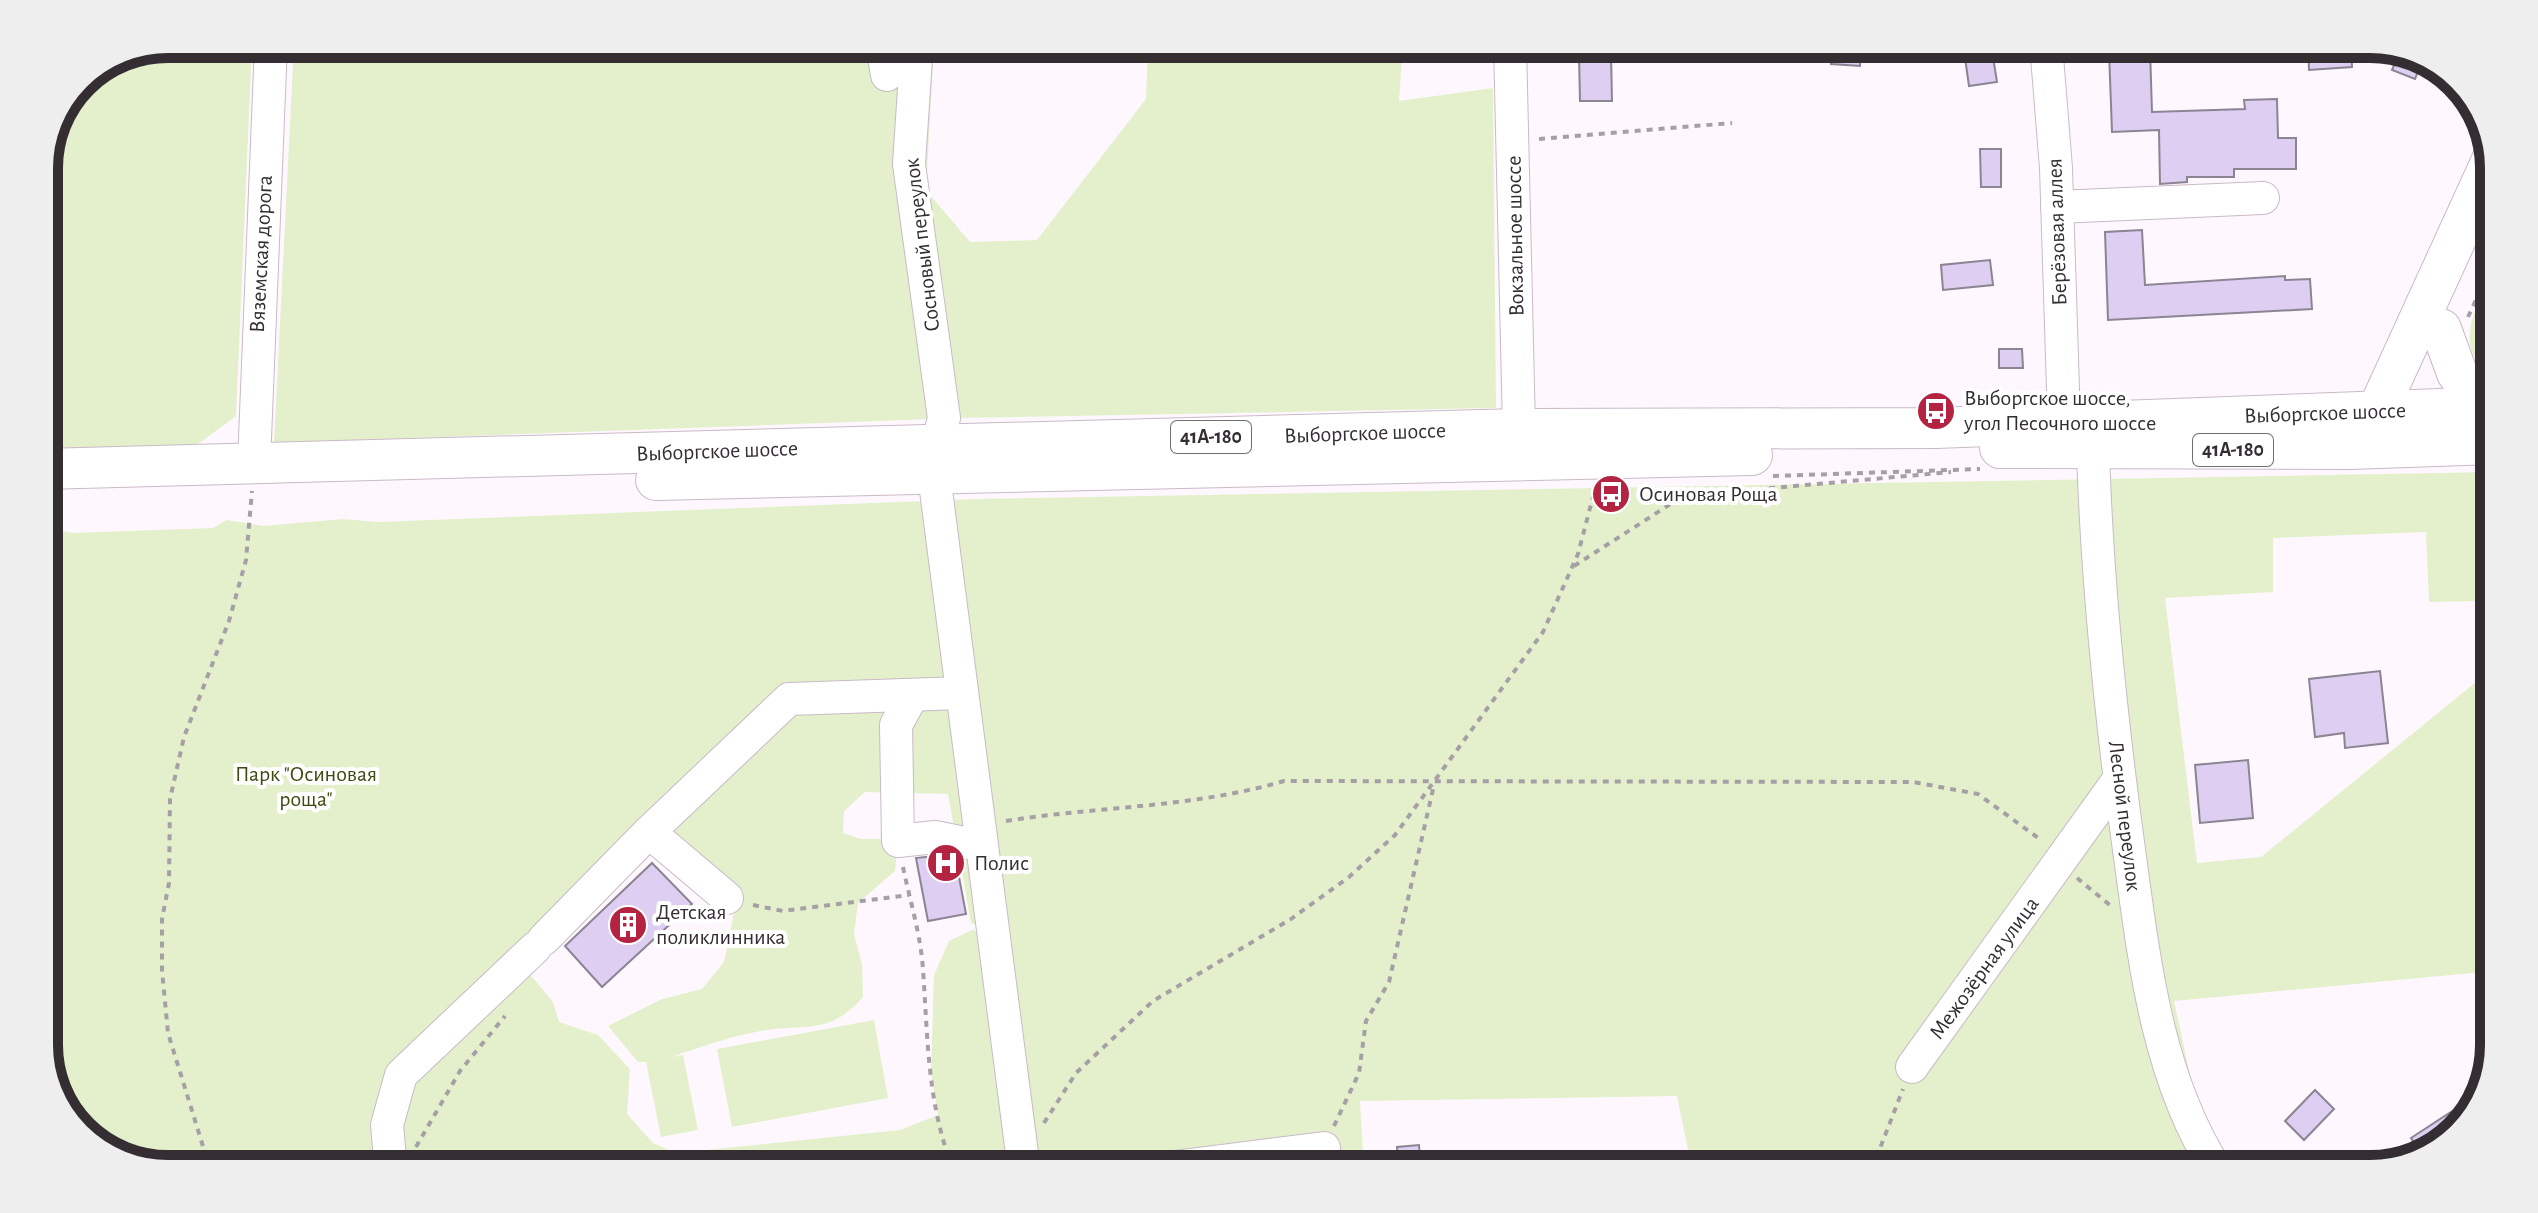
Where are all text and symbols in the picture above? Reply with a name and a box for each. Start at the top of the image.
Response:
street label: Вокзальное шоссе [1503,155,1527,317]
street label: Сосновый переулок [900,157,944,333]
street label: Берёзовая аллея [2043,158,2071,306]
street label: Вяземская дорога [246,175,276,333]
place label: Выборгское шоссе, угол Песочного шоссе [1963,387,2156,434]
bus stop icon: Выборгское шоссе, угол Песочного шоссе [1915,390,1957,432]
street label: Выборгское шоссе [2244,399,2406,427]
street label: Выборгское шоссе [1284,419,1446,447]
road number: 41А-180 [1171,421,1251,453]
road number: 41А-180 [2193,434,2273,466]
street label: Выборгское шоссе [636,437,798,465]
bus stop icon: Осиновая Роща [1590,473,1632,515]
place label: Осиновая Роща [1639,483,1778,505]
street label: Лесной переулок [2105,739,2145,893]
park label: Парк "Осиновая роща" [235,763,377,810]
hospital icon: Полис [925,842,967,884]
place label: Полис [974,852,1029,874]
street label: Межозёрная улица [1925,893,2043,1043]
place label: Детская поликлинника [656,901,785,948]
building icon: Детская поликлинника [607,904,649,946]

